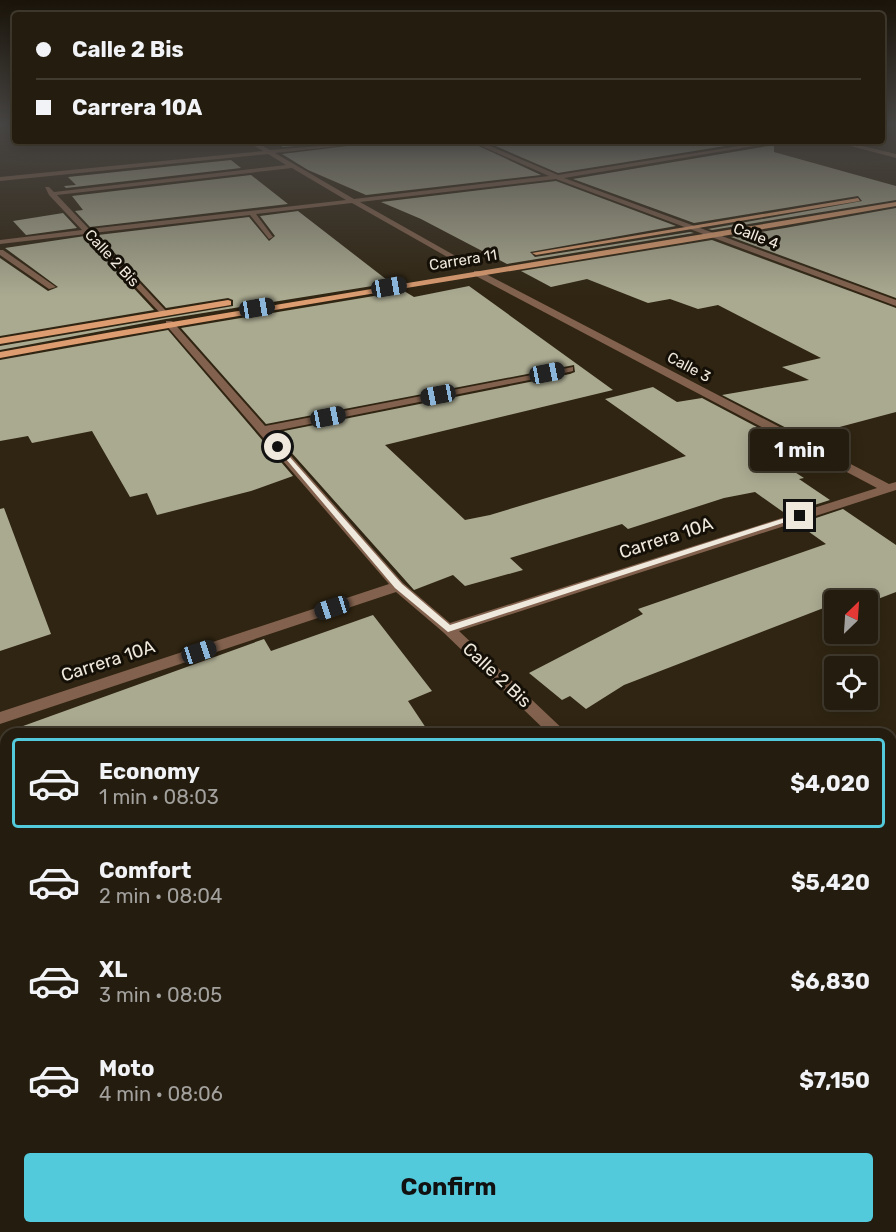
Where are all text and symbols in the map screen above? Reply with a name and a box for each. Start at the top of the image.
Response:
text: Calle 2 Bis [72,36,184,63]
text: Carrera 10A [72,94,202,121]
street label: Calle 4 [731,219,781,253]
street label: Calle 2 Bis [81,226,143,291]
street label: Carrera 11 [428,246,498,274]
car [370,275,408,299]
car [238,296,276,320]
street label: Calle 3 [664,348,714,386]
car [528,361,566,385]
car [419,383,457,407]
car [309,405,347,429]
callout: 1 min [750,429,850,471]
route start [264,433,291,460]
text: 1 min [774,438,825,462]
route end [786,502,813,529]
street label: Carrera 10A [616,512,716,564]
north arrow [824,590,878,644]
map controls [824,590,878,710]
car [312,594,352,622]
street label: Carrera 10A [58,635,158,687]
car [179,638,219,666]
street label: Calle 2 Bis [458,638,536,712]
button: locate [824,656,878,710]
icon: car [27,756,81,810]
text: Economy [99,758,200,785]
text: $4,020 [790,770,870,797]
text: 1 min · 08:03 [99,785,219,809]
icon: car [27,855,81,909]
text: Comfort [99,857,191,884]
text: $5,420 [791,869,870,896]
text: 2 min · 08:04 [99,884,222,908]
icon: car [27,954,81,1008]
text: XL [99,956,127,983]
text: $6,830 [791,968,870,995]
text: 3 min · 08:05 [99,983,222,1007]
icon: car [27,1053,81,1107]
text: Moto [99,1055,154,1082]
text: $7,150 [799,1067,870,1094]
text: 4 min · 08:06 [99,1082,223,1106]
button: Confirm [24,1153,873,1222]

